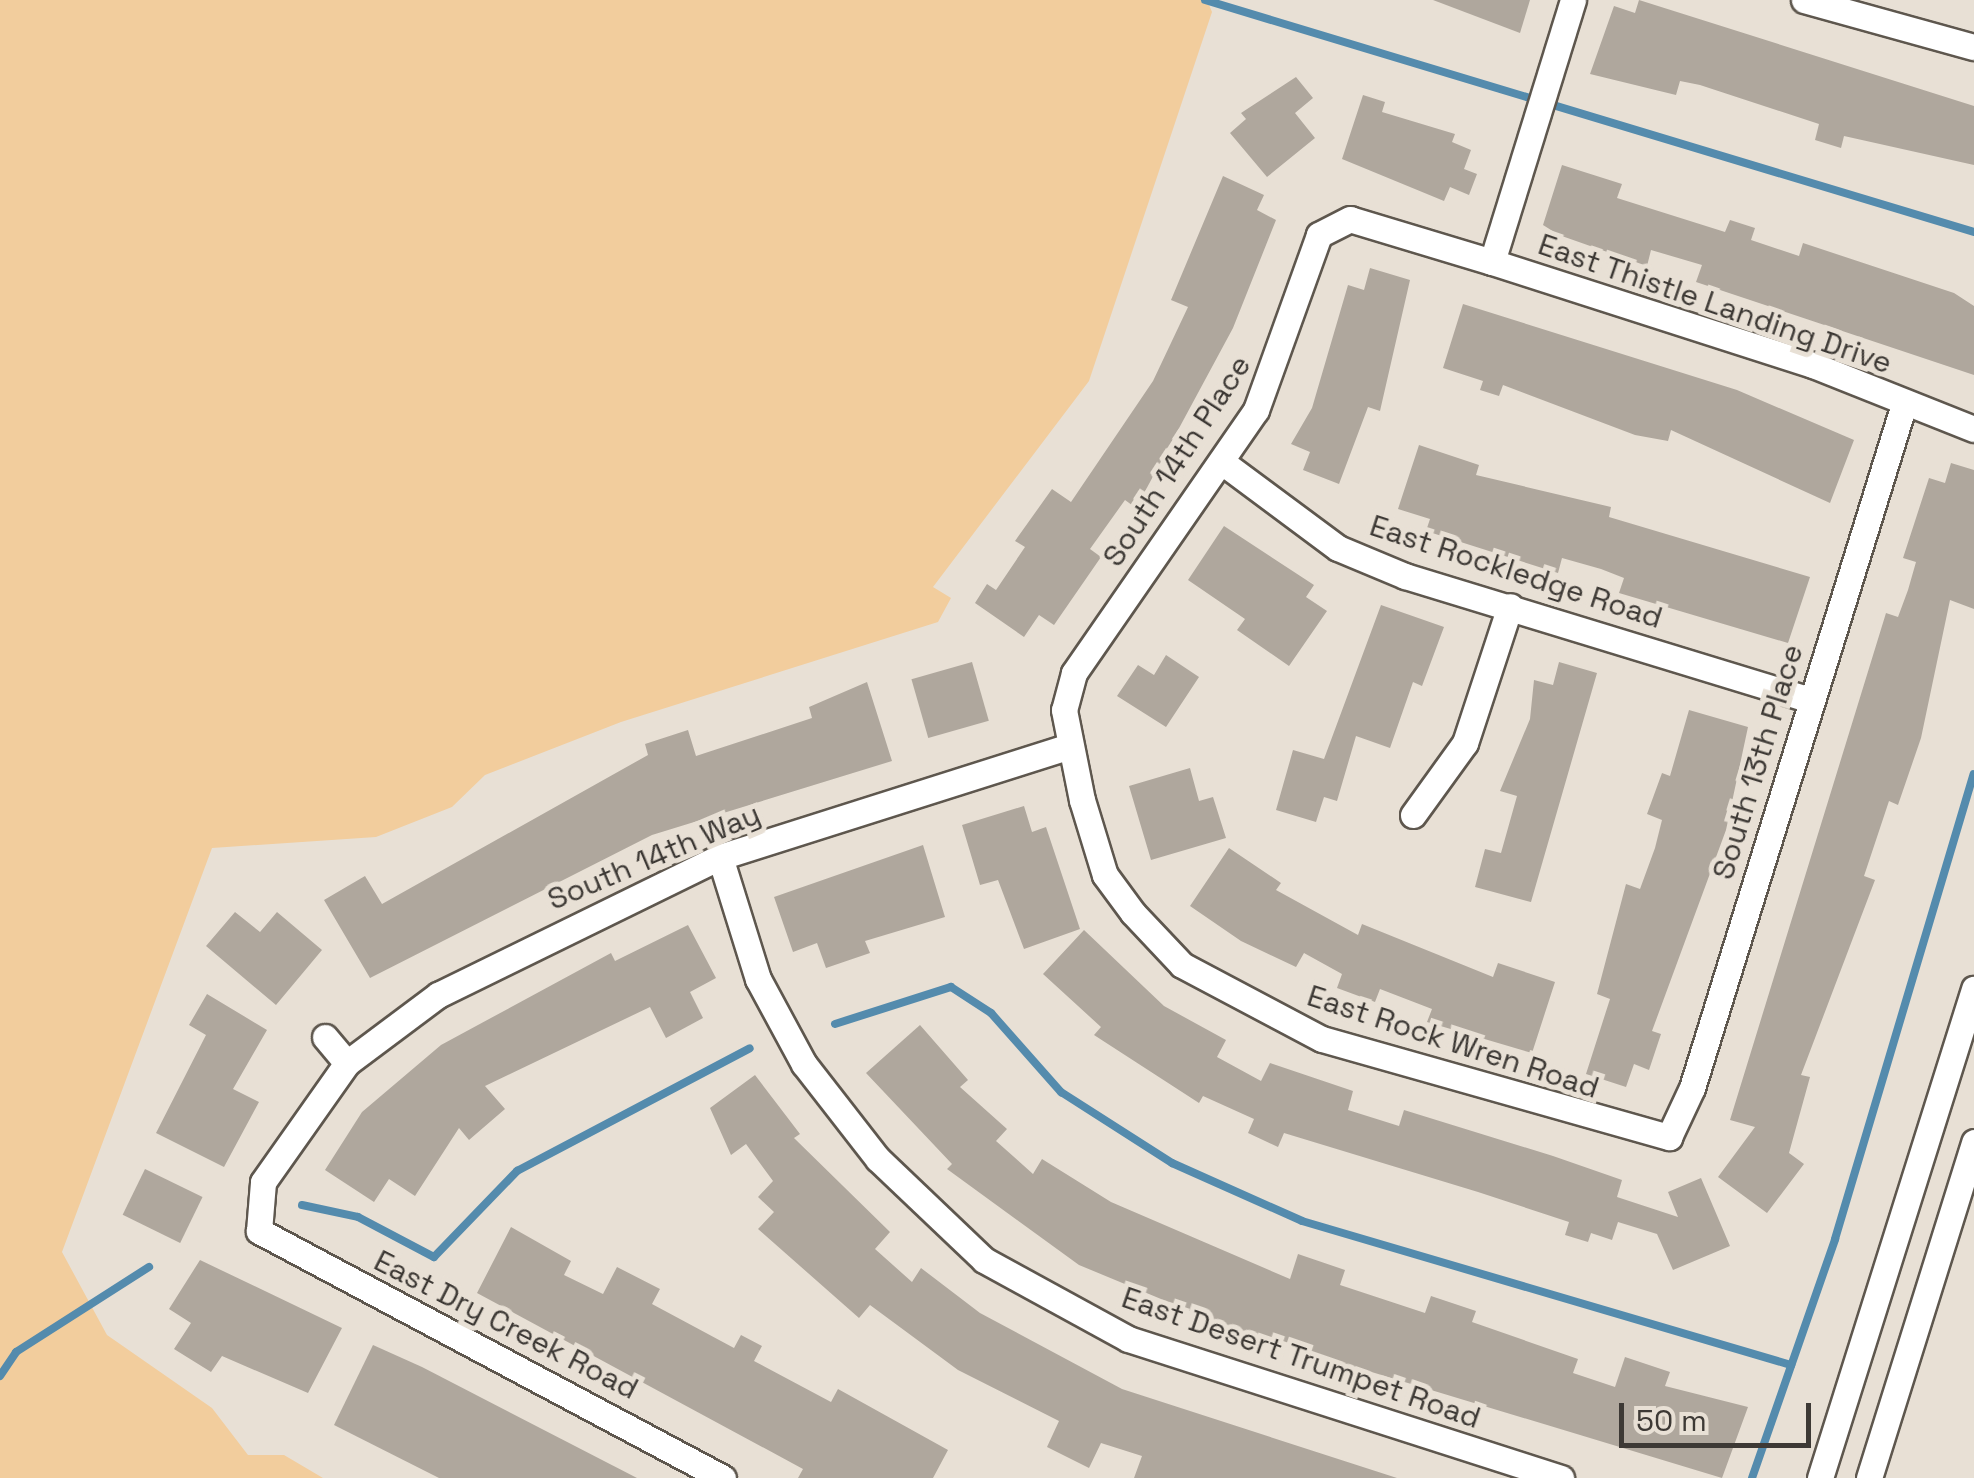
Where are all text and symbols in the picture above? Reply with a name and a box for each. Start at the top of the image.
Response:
street label: East Thistle Landing Drive [1533,226,1897,382]
street label: South 14th Place [1095,349,1259,573]
street label: East Rockledge Road [1365,508,1667,636]
street label: South 13th Place [1705,640,1811,884]
street label: South 14th Way [542,796,766,918]
street label: East Rock Wren Road [1303,978,1603,1106]
street label: East Dry Creek Road [368,1243,644,1407]
street label: East Desert Trumpet Road [1117,1280,1485,1436]
scale bar [1624,1383,1816,1445]
text: 50 m [1636,1401,1707,1440]

